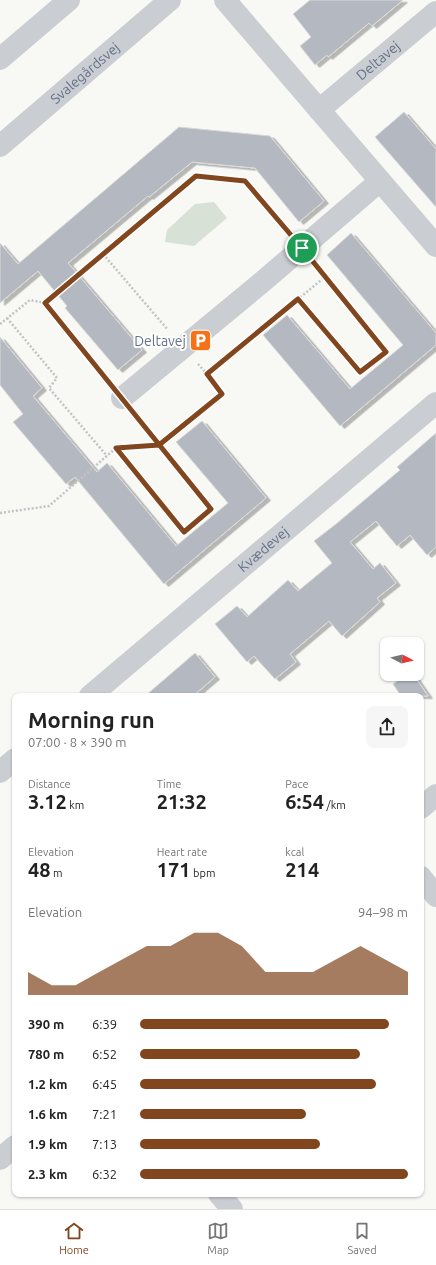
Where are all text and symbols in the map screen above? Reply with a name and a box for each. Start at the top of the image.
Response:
street label: Deltavej [353,38,403,83]
street label: Svalegårdsvej [47,39,123,107]
pin [285,231,319,265]
icon: arrive [291,237,313,259]
parking icon: Deltavej [188,328,214,354]
place label: Deltavej [134,333,186,349]
street label: Kvædevej [235,523,292,575]
north arrow [380,637,424,681]
map controls [380,637,424,681]
button: share [366,706,408,748]
text: Morning run [28,707,155,732]
text: 07:00 · 8 × 390 m [28,735,127,749]
text: Distance [28,778,71,790]
text: Time [157,778,181,790]
text: Pace [285,778,309,790]
text: 3.12 [28,790,67,813]
text: 21:32 [157,790,207,813]
text: 6:54 [285,790,324,813]
text: km [67,799,84,811]
text: /km [324,799,346,811]
text: Elevation [28,846,74,858]
text: Heart rate [157,846,207,858]
text: kcal [285,846,304,858]
text: 48 [28,858,51,881]
text: 171 [157,858,191,881]
text: 214 [285,858,319,881]
text: m [51,867,63,879]
text: bpm [191,867,215,879]
text: Elevation [28,905,82,919]
text: 94–98 m [358,905,408,919]
text: 390 m [28,1017,64,1031]
text: 6:39 [92,1017,117,1031]
text: 780 m [28,1047,64,1061]
text: 6:52 [92,1047,117,1061]
text: 1.2 km [28,1077,67,1091]
text: 6:45 [92,1077,117,1091]
text: 1.6 km [28,1107,67,1121]
text: 7:21 [92,1107,117,1121]
text: 1.9 km [28,1137,67,1151]
text: 7:13 [92,1137,117,1151]
text: 2.3 km [28,1167,67,1181]
text: 6:32 [92,1167,117,1181]
tab: Home [59,1220,89,1256]
tab: Map [207,1220,229,1256]
tab: Saved [348,1220,377,1256]

